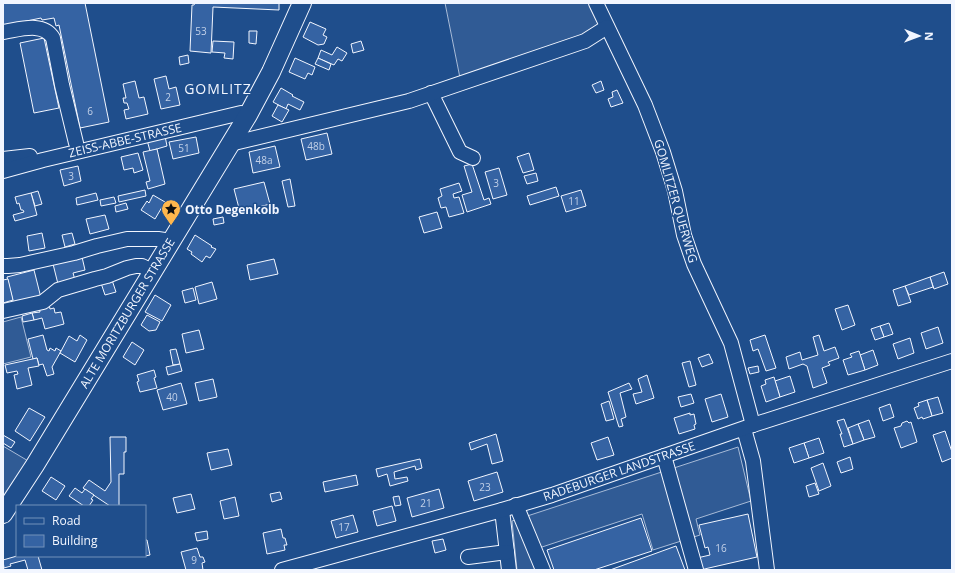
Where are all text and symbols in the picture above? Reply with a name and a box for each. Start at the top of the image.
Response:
north arrow [899,16,939,56]
house number: 53 [195,24,207,38]
text: N [922,32,937,41]
district label: GOMLITZ [184,79,252,98]
house number: 2 [165,90,171,104]
house number: 6 [87,104,93,118]
street label: ZEISS-ABBE-STRASSE [67,119,183,161]
street label: GOMLITZER QUERWEG [650,137,702,265]
house number: 48b [307,139,325,153]
house number: 51 [178,141,190,155]
house number: 48a [256,153,273,167]
house number: 3 [68,169,74,183]
house number: 3 [493,176,499,190]
house number: 11 [568,194,580,208]
place icon: Otto Degenkolb [160,198,182,226]
place label: Otto Degenkolb [185,201,280,218]
street label: ALTE MORITZBURGER STRASSE [75,235,179,391]
house number: 40 [166,390,178,404]
street label: RADEBURGER LANDSTRASSE [541,437,697,505]
house number: 23 [479,480,491,494]
house number: 21 [420,496,432,510]
legend [16,505,146,557]
text: Road [52,512,81,529]
house number: 17 [338,520,350,534]
text: Building [52,532,98,549]
house number: 16 [715,541,727,555]
house number: 9 [191,553,197,567]

